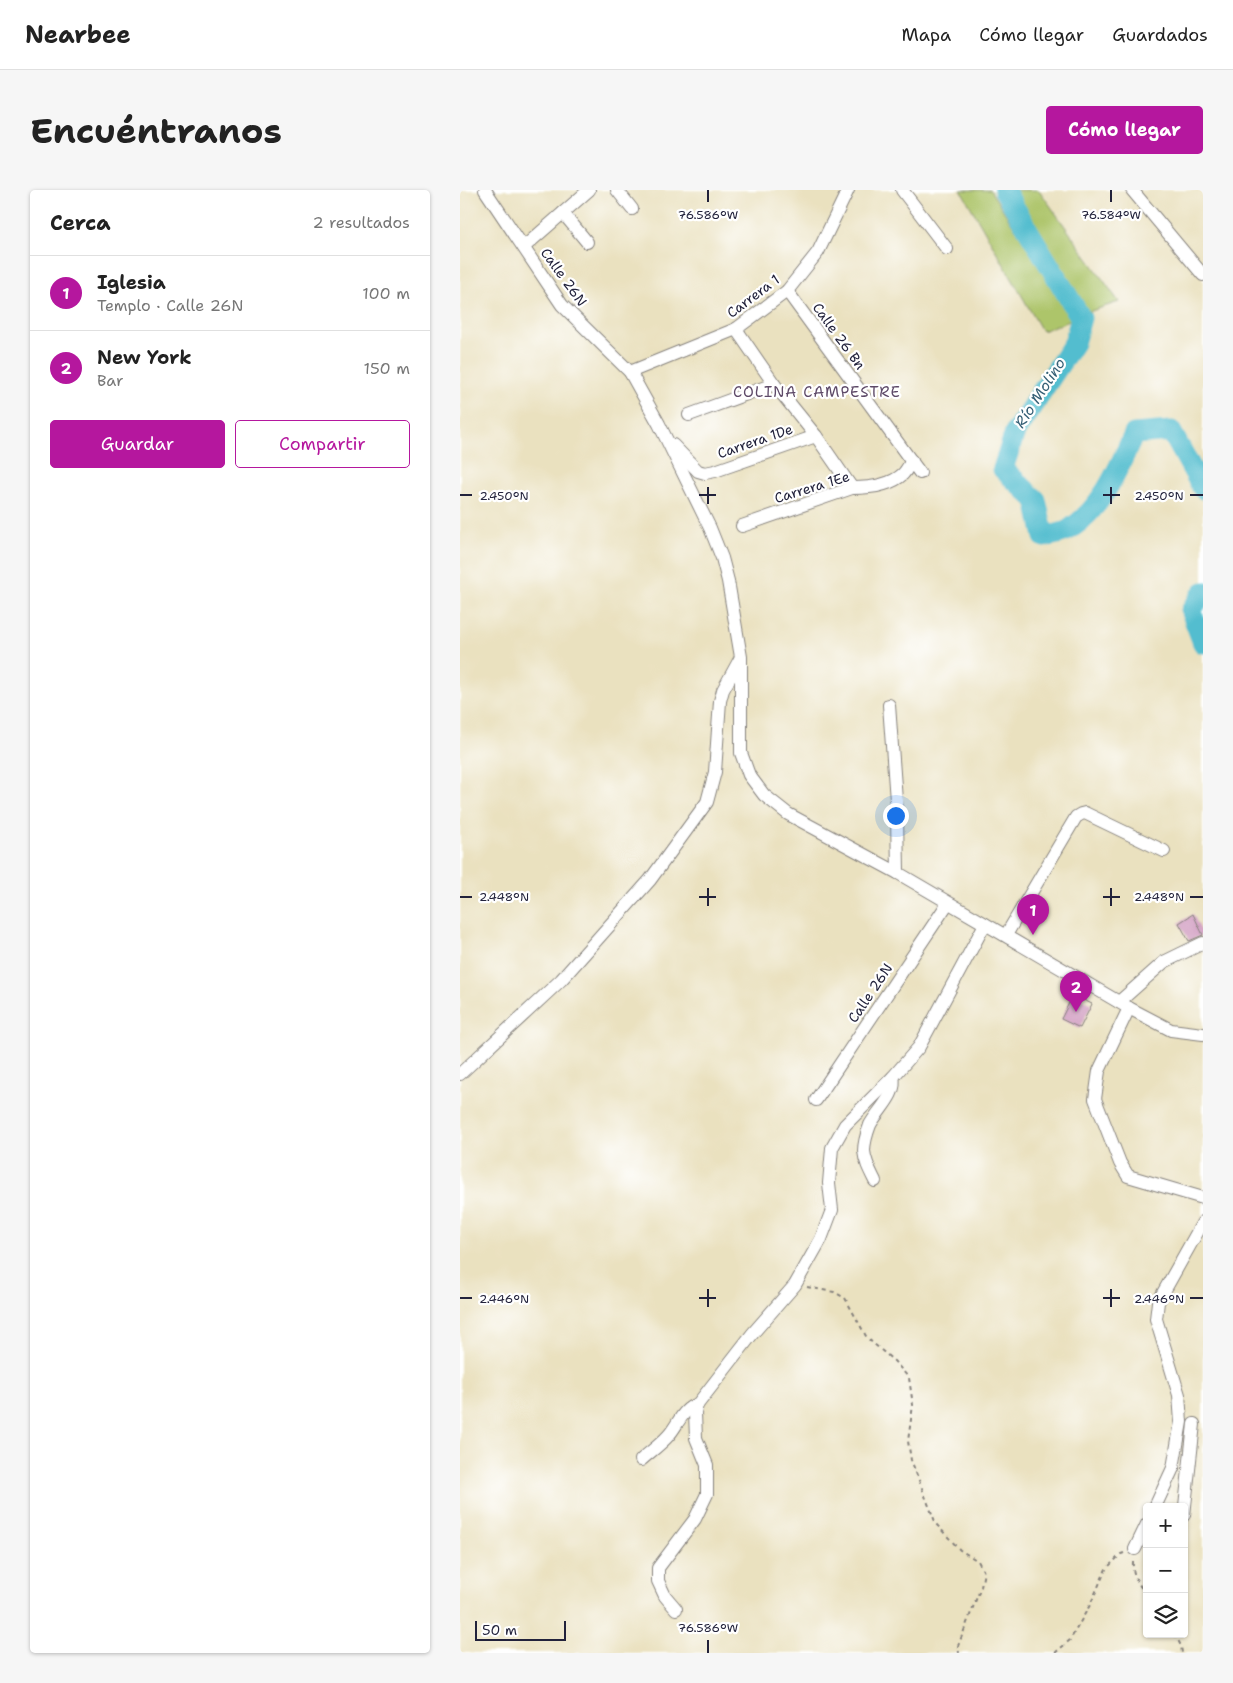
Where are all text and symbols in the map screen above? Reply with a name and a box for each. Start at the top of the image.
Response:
text: Nearbee [25,19,131,51]
text: Mapa [901,23,951,47]
text: Cómo llegar [979,23,1084,47]
text: Guardados [1112,23,1208,47]
button: Cómo llegar [1046,106,1203,154]
text: Encuéntranos [30,107,282,154]
text: 76.586°W [678,207,738,223]
text: 76.584°W [1081,207,1141,223]
text: Cerca [50,209,111,237]
text: 2 resultados [312,212,410,233]
street label: Calle 26N [537,244,591,310]
text: Iglesia [97,270,166,295]
street label: Carrera 1 [723,270,783,322]
text: 1 [62,283,70,304]
text: 100 m [362,283,410,304]
text: Templo · Calle 26N [97,295,244,316]
street label: Calle 26 Bn [809,299,870,373]
text: New York [97,345,192,370]
water label: Río Molino [1010,354,1070,432]
text: 2 [60,358,72,379]
text: 150 m [363,358,410,379]
text: Bar [97,370,124,391]
district label: COLINA CAMPESTRE [733,382,901,402]
button: Guardar [50,420,225,468]
button: Compartir [235,420,410,468]
street label: Carrera 1De [715,420,795,462]
street label: Carrera 1Ee [772,467,852,507]
text: 2.450°N [479,488,529,504]
text: 2.450°N [1134,488,1184,504]
your location [883,803,909,829]
text: 2.448°N [479,889,529,905]
text: 2.448°N [1134,889,1184,905]
pin: 1 [1017,894,1049,935]
street label: Calle 26N [844,960,896,1026]
pin: 2 [1060,971,1092,1012]
text: 2.446°N [479,1291,529,1307]
text: 2.446°N [1134,1291,1184,1307]
map controls [1143,1503,1188,1638]
button: + [1143,1503,1188,1548]
button: − [1143,1548,1188,1593]
button: layers [1143,1593,1188,1638]
scale bar [475,1618,566,1641]
text: 76.586°W [678,1620,738,1636]
text: 50 m [482,1621,517,1639]

